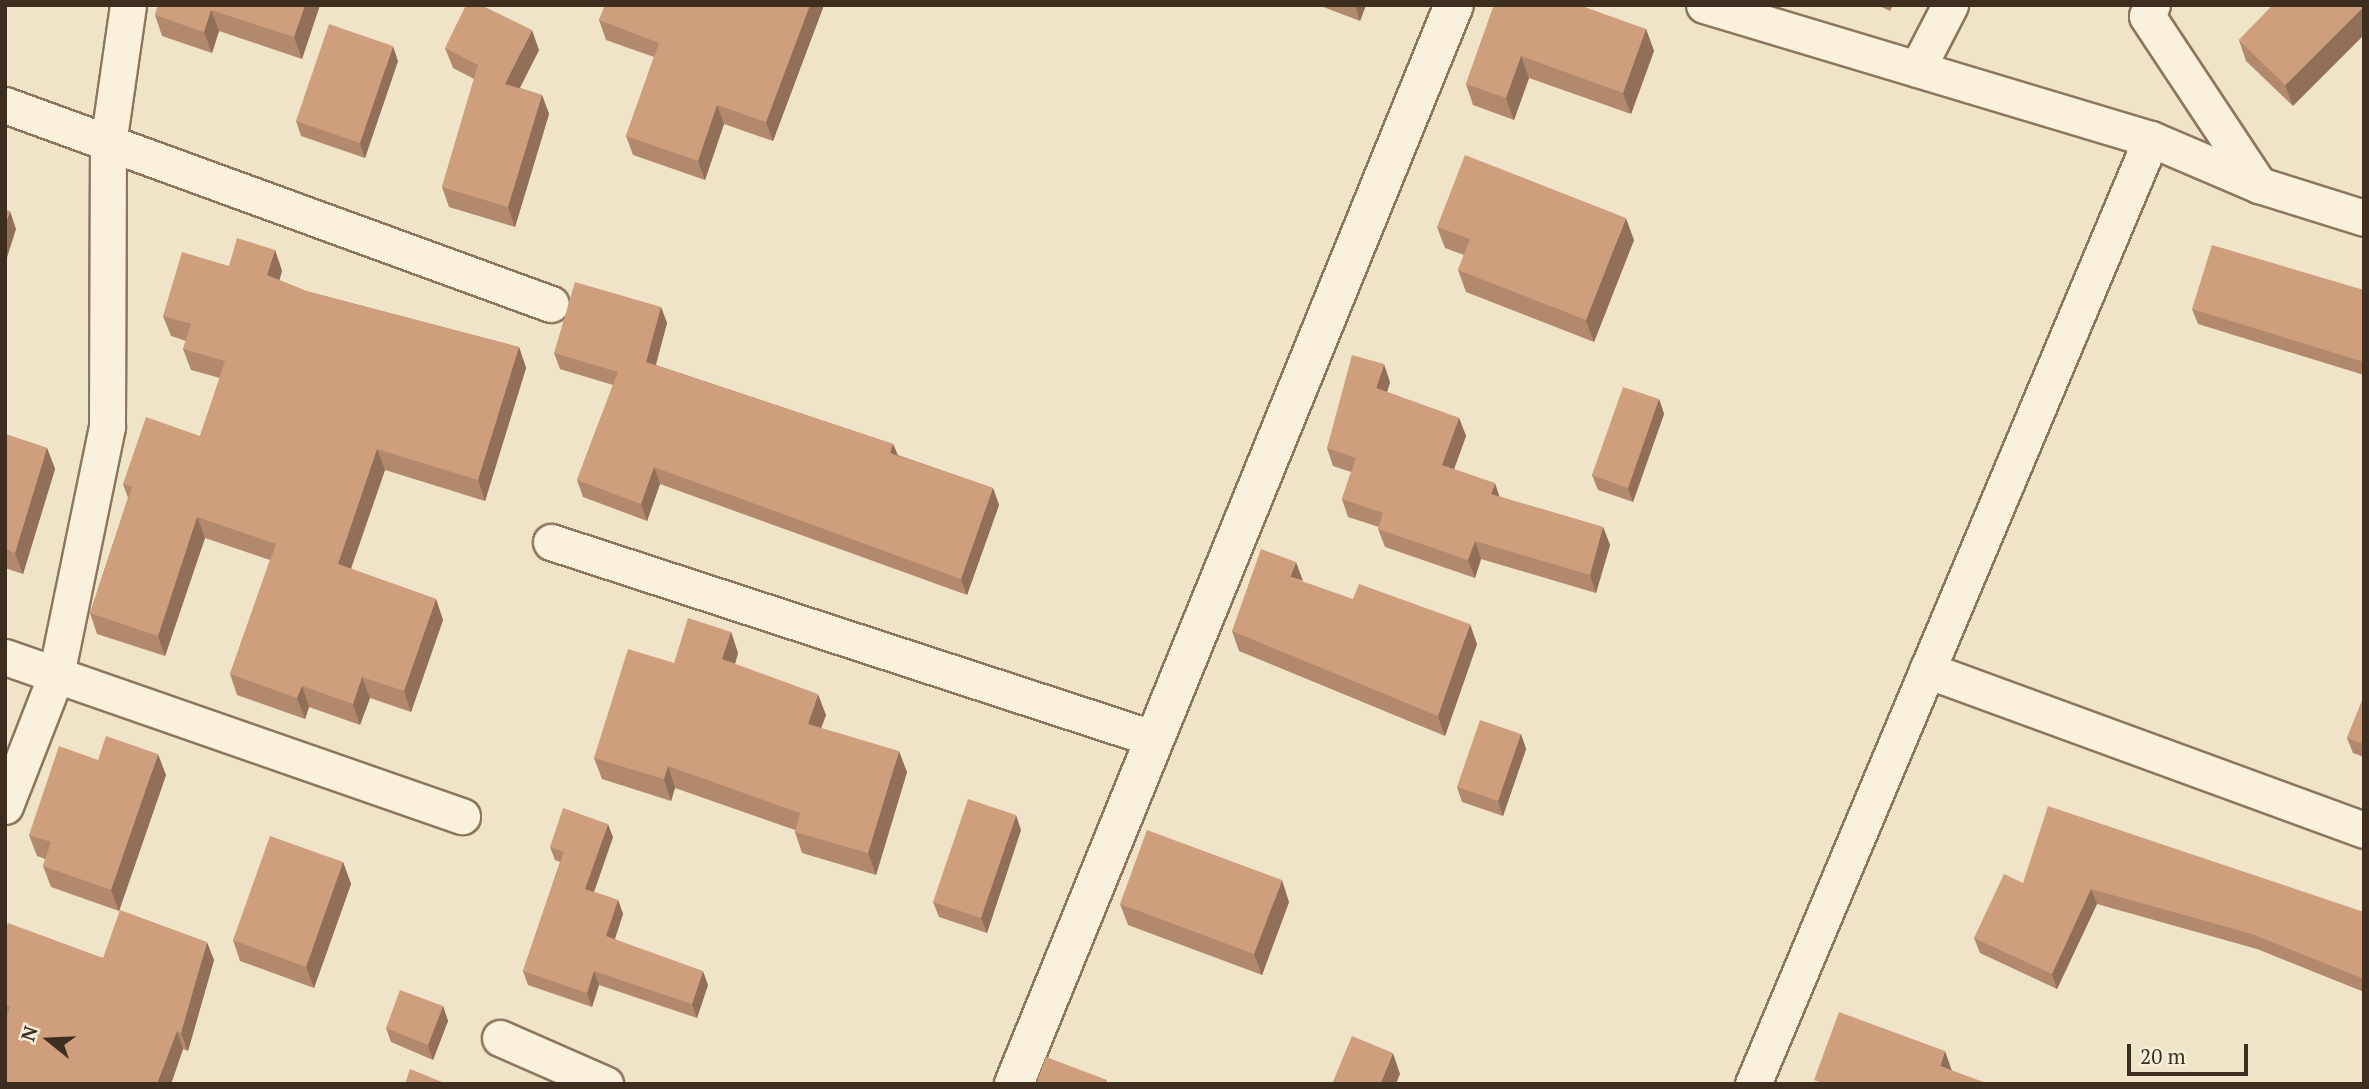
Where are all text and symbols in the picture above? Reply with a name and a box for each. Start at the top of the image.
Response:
north arrow [14,1005,84,1075]
text: N [14,1023,43,1044]
scale bar [2131,1030,2252,1074]
text: 20 m [2140,1042,2186,1070]

